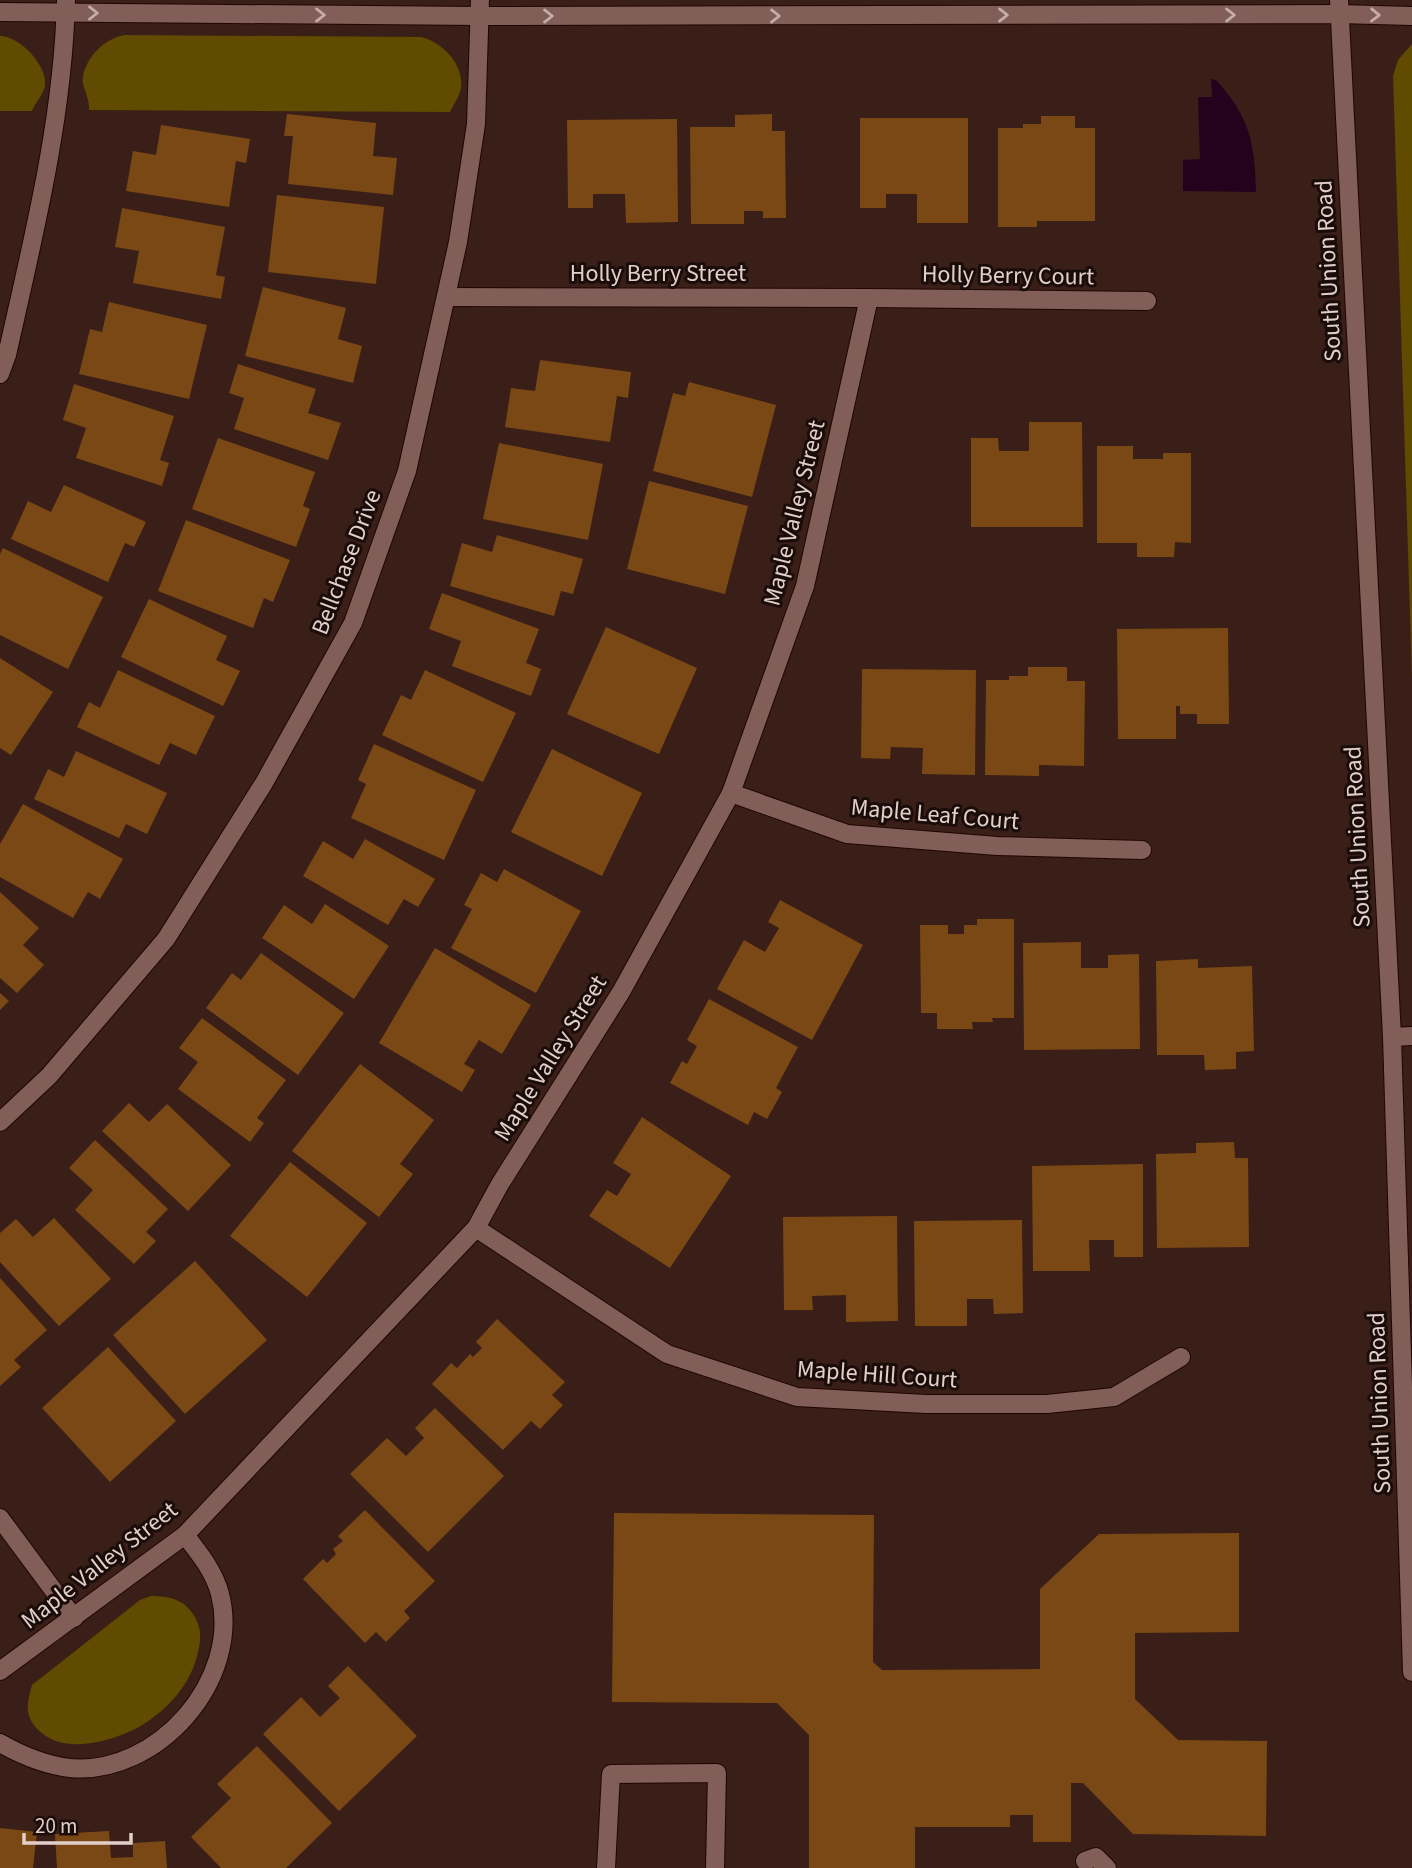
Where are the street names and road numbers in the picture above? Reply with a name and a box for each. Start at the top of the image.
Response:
street label: South Union Road [1306,179,1351,363]
street label: Holly Berry Street [570,256,746,291]
street label: Holly Berry Court [921,256,1094,295]
street label: Maple Valley Street [755,417,834,610]
street label: Bellchase Drive [303,484,390,640]
street label: South Union Road [1335,745,1380,929]
street label: Maple Leaf Court [849,790,1021,839]
street label: Maple Valley Street [485,968,616,1148]
street label: South Union Road [1359,1312,1400,1494]
street label: Maple Hill Court [796,1351,958,1398]
street label: Maple Valley Street [14,1493,185,1638]

